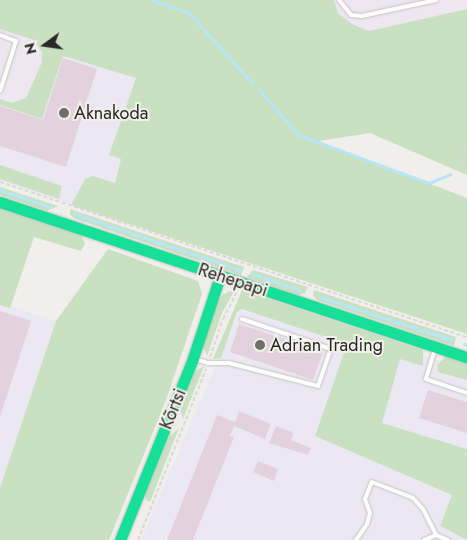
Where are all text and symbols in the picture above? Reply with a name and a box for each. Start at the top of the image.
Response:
north arrow [20,20,70,70]
text: N [19,41,41,56]
place label: Aknakoda [74,102,148,124]
marker: Aknakoda [58,107,70,119]
street label: Rehepapi [195,259,271,301]
place label: Adrian Trading [270,334,383,356]
marker: Adrian Trading [254,339,266,351]
street label: Kõrtsi [155,386,191,432]

